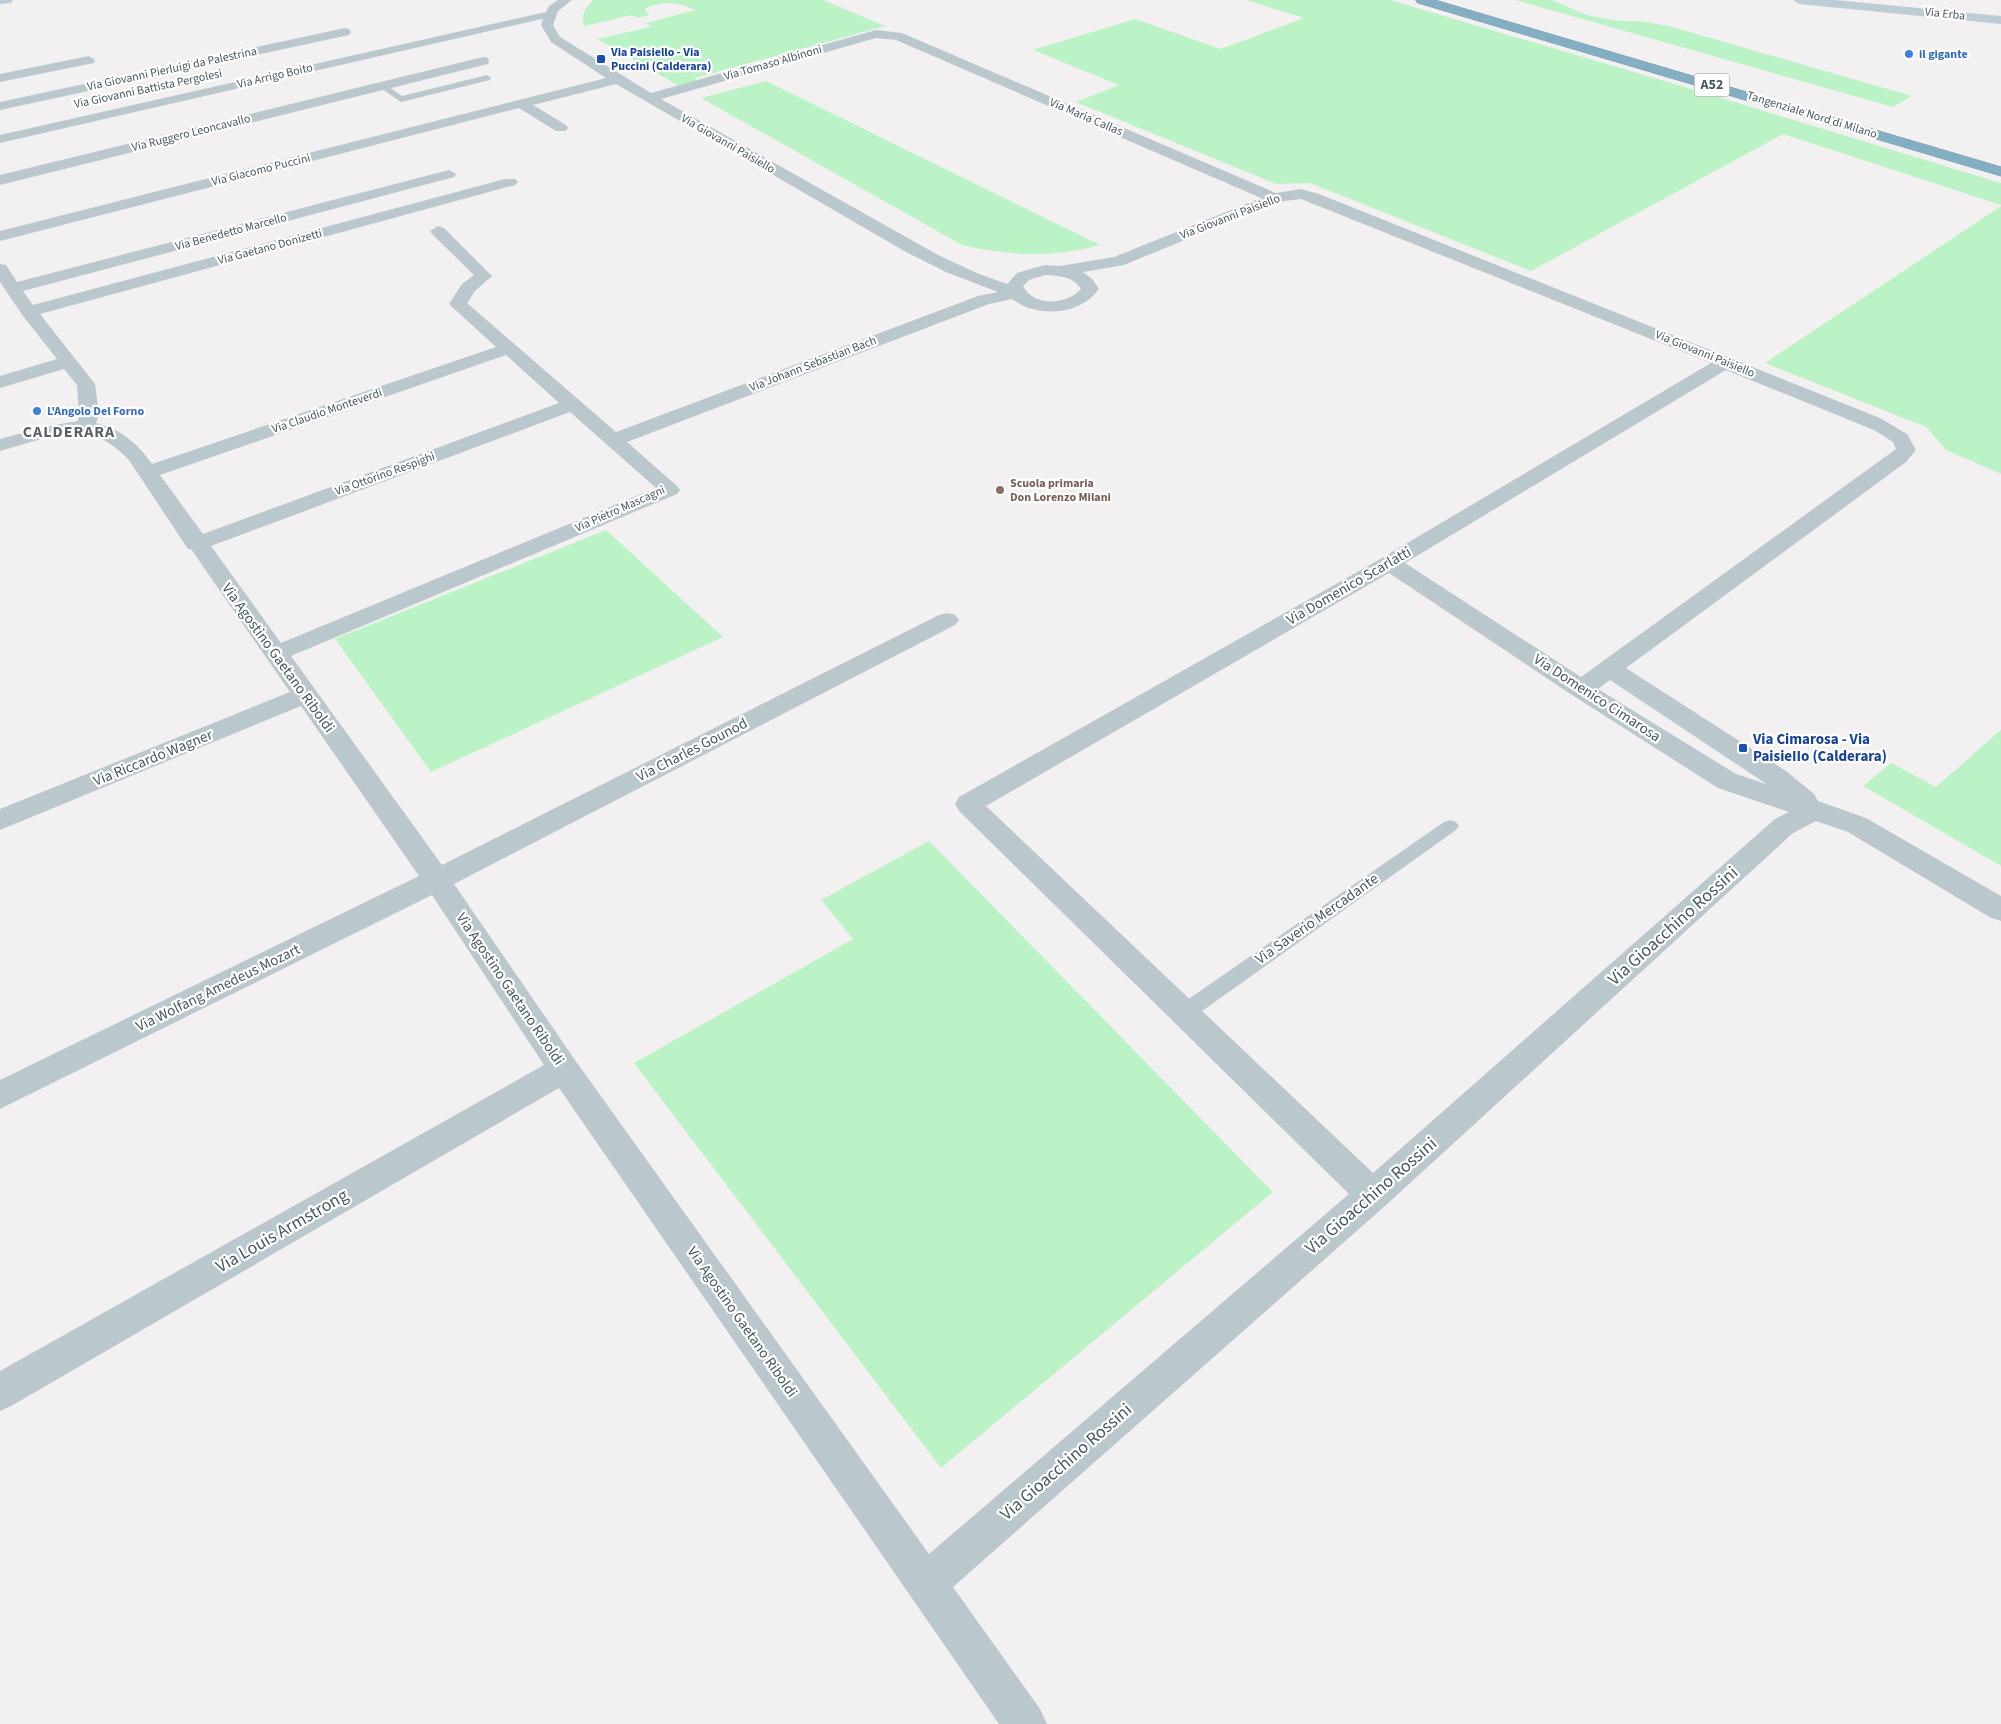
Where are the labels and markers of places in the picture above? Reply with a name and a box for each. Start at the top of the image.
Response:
place label: Via Paisiello - Via Puccini (Calderara) [610,44,711,75]
place label: il gigante [1919,46,1968,63]
marker: il gigante [1903,48,1915,60]
marker: Via Paisiello - Via Puccini (Calderara) [595,53,607,65]
place label: L'Angolo Del Forno [47,403,144,420]
marker: L'Angolo Del Forno [31,405,43,417]
place label: Scuola primaria Don Lorenzo Milani [1010,475,1111,506]
marker: Scuola primaria Don Lorenzo Milani [994,484,1006,496]
place label: Via Cimarosa - Via PaisieIIo (Calderara) [1752,729,1887,767]
marker: Via Cimarosa - Via PaisieIIo (Calderara) [1737,742,1749,754]

